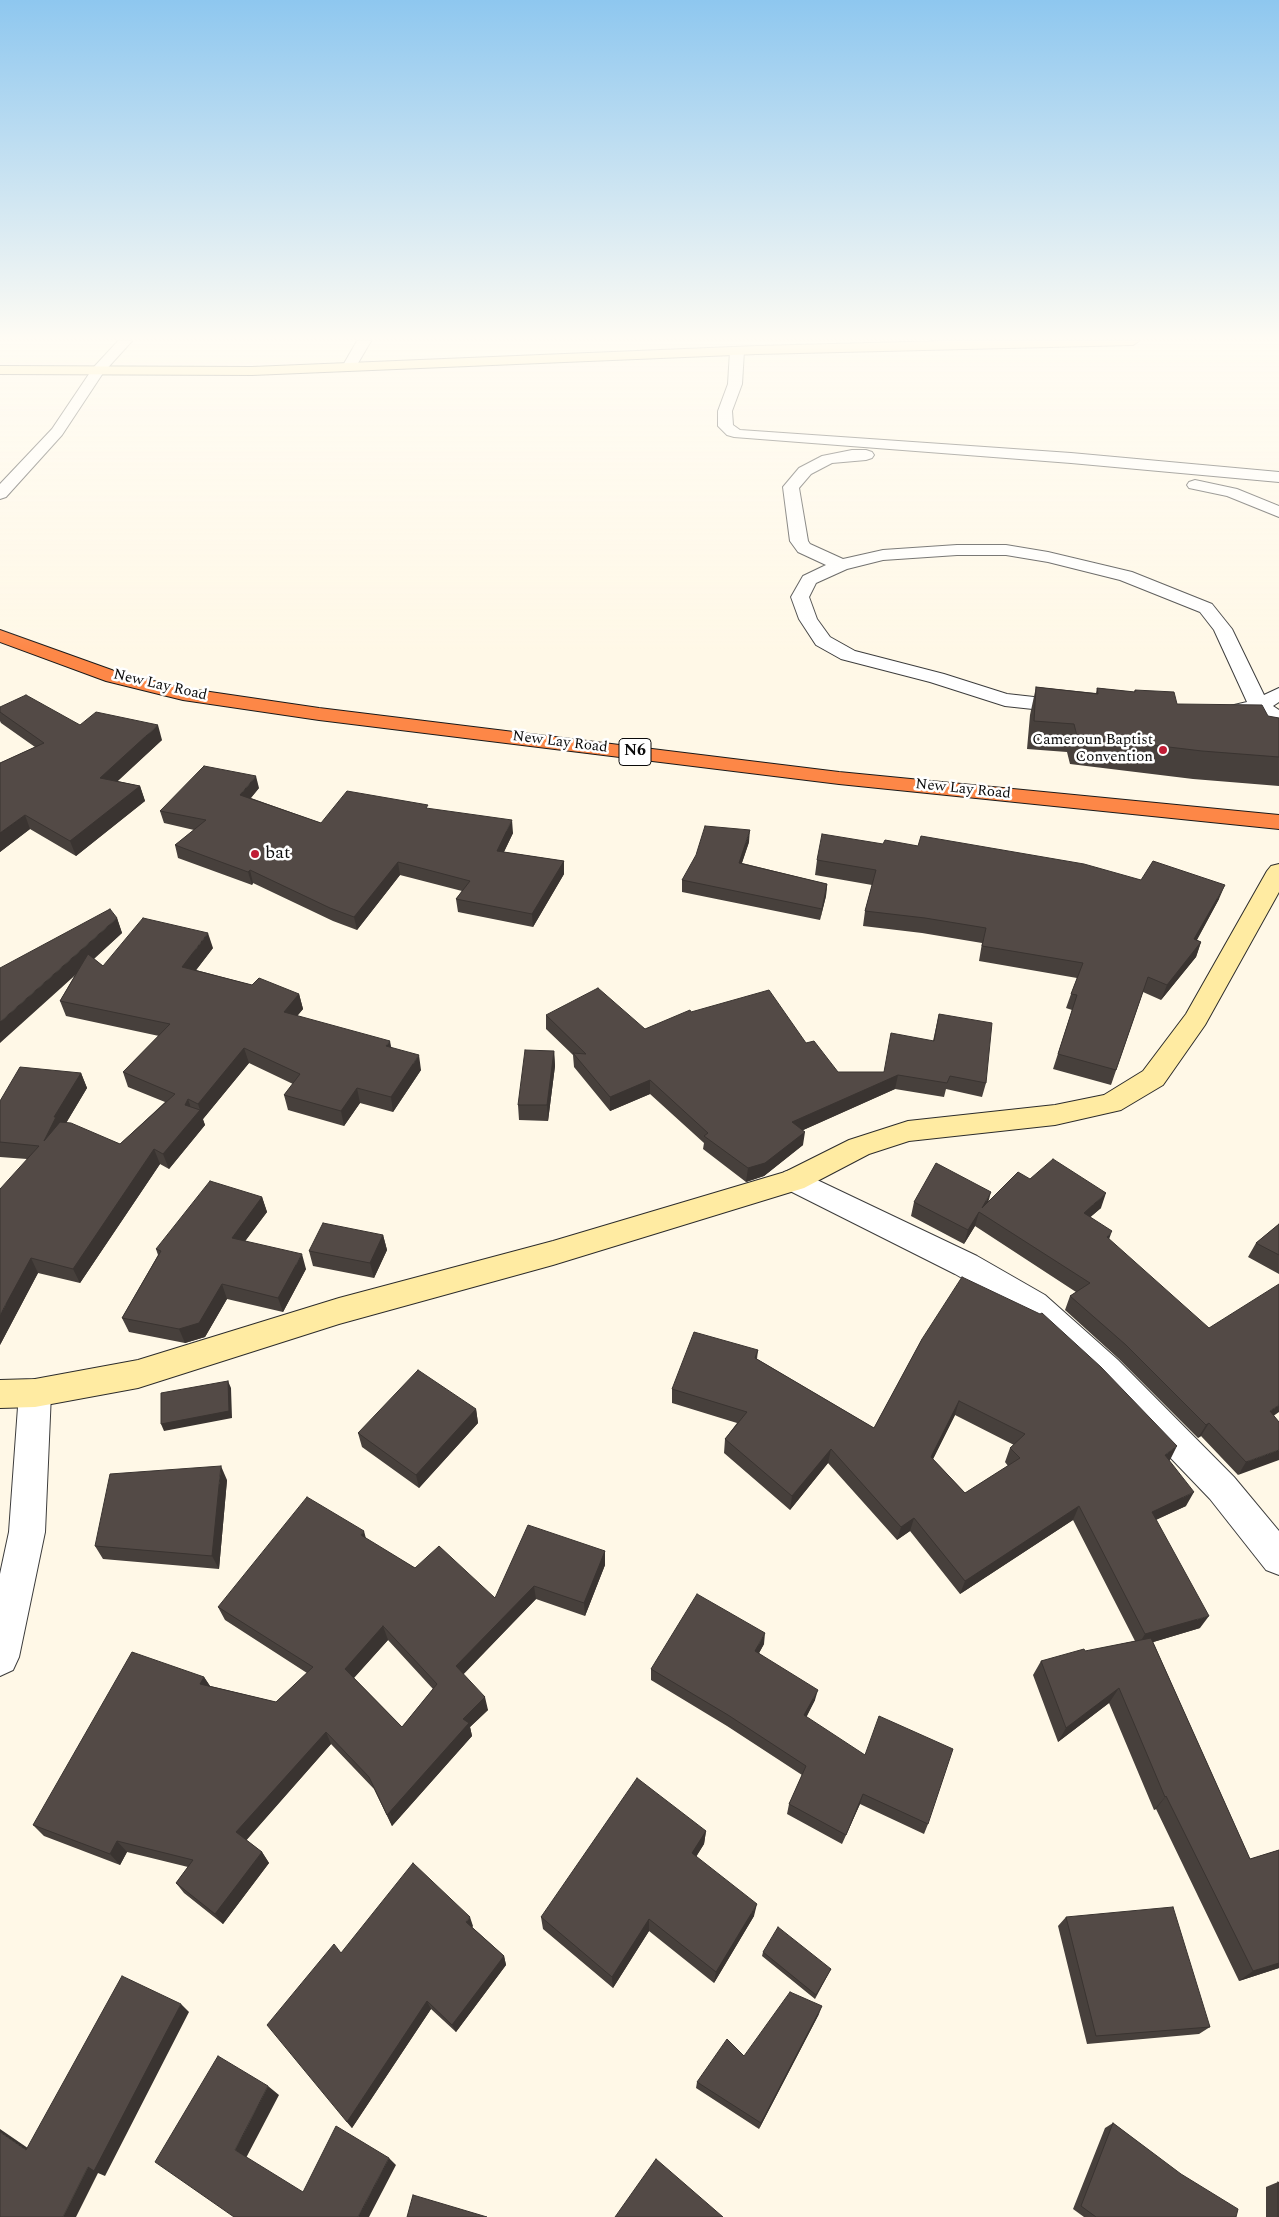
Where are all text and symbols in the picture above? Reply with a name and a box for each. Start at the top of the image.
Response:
street label: New Lay Road [111,666,209,706]
street label: New Lay Road [511,728,609,758]
place label: Cameroun Baptist Convention [1032,732,1153,767]
road number: N6 [619,739,651,766]
marker: Cameroun Baptist Convention [1157,744,1169,756]
street label: New Lay Road [914,776,1012,804]
place label: bat [265,843,290,865]
marker: bat [249,848,261,860]

